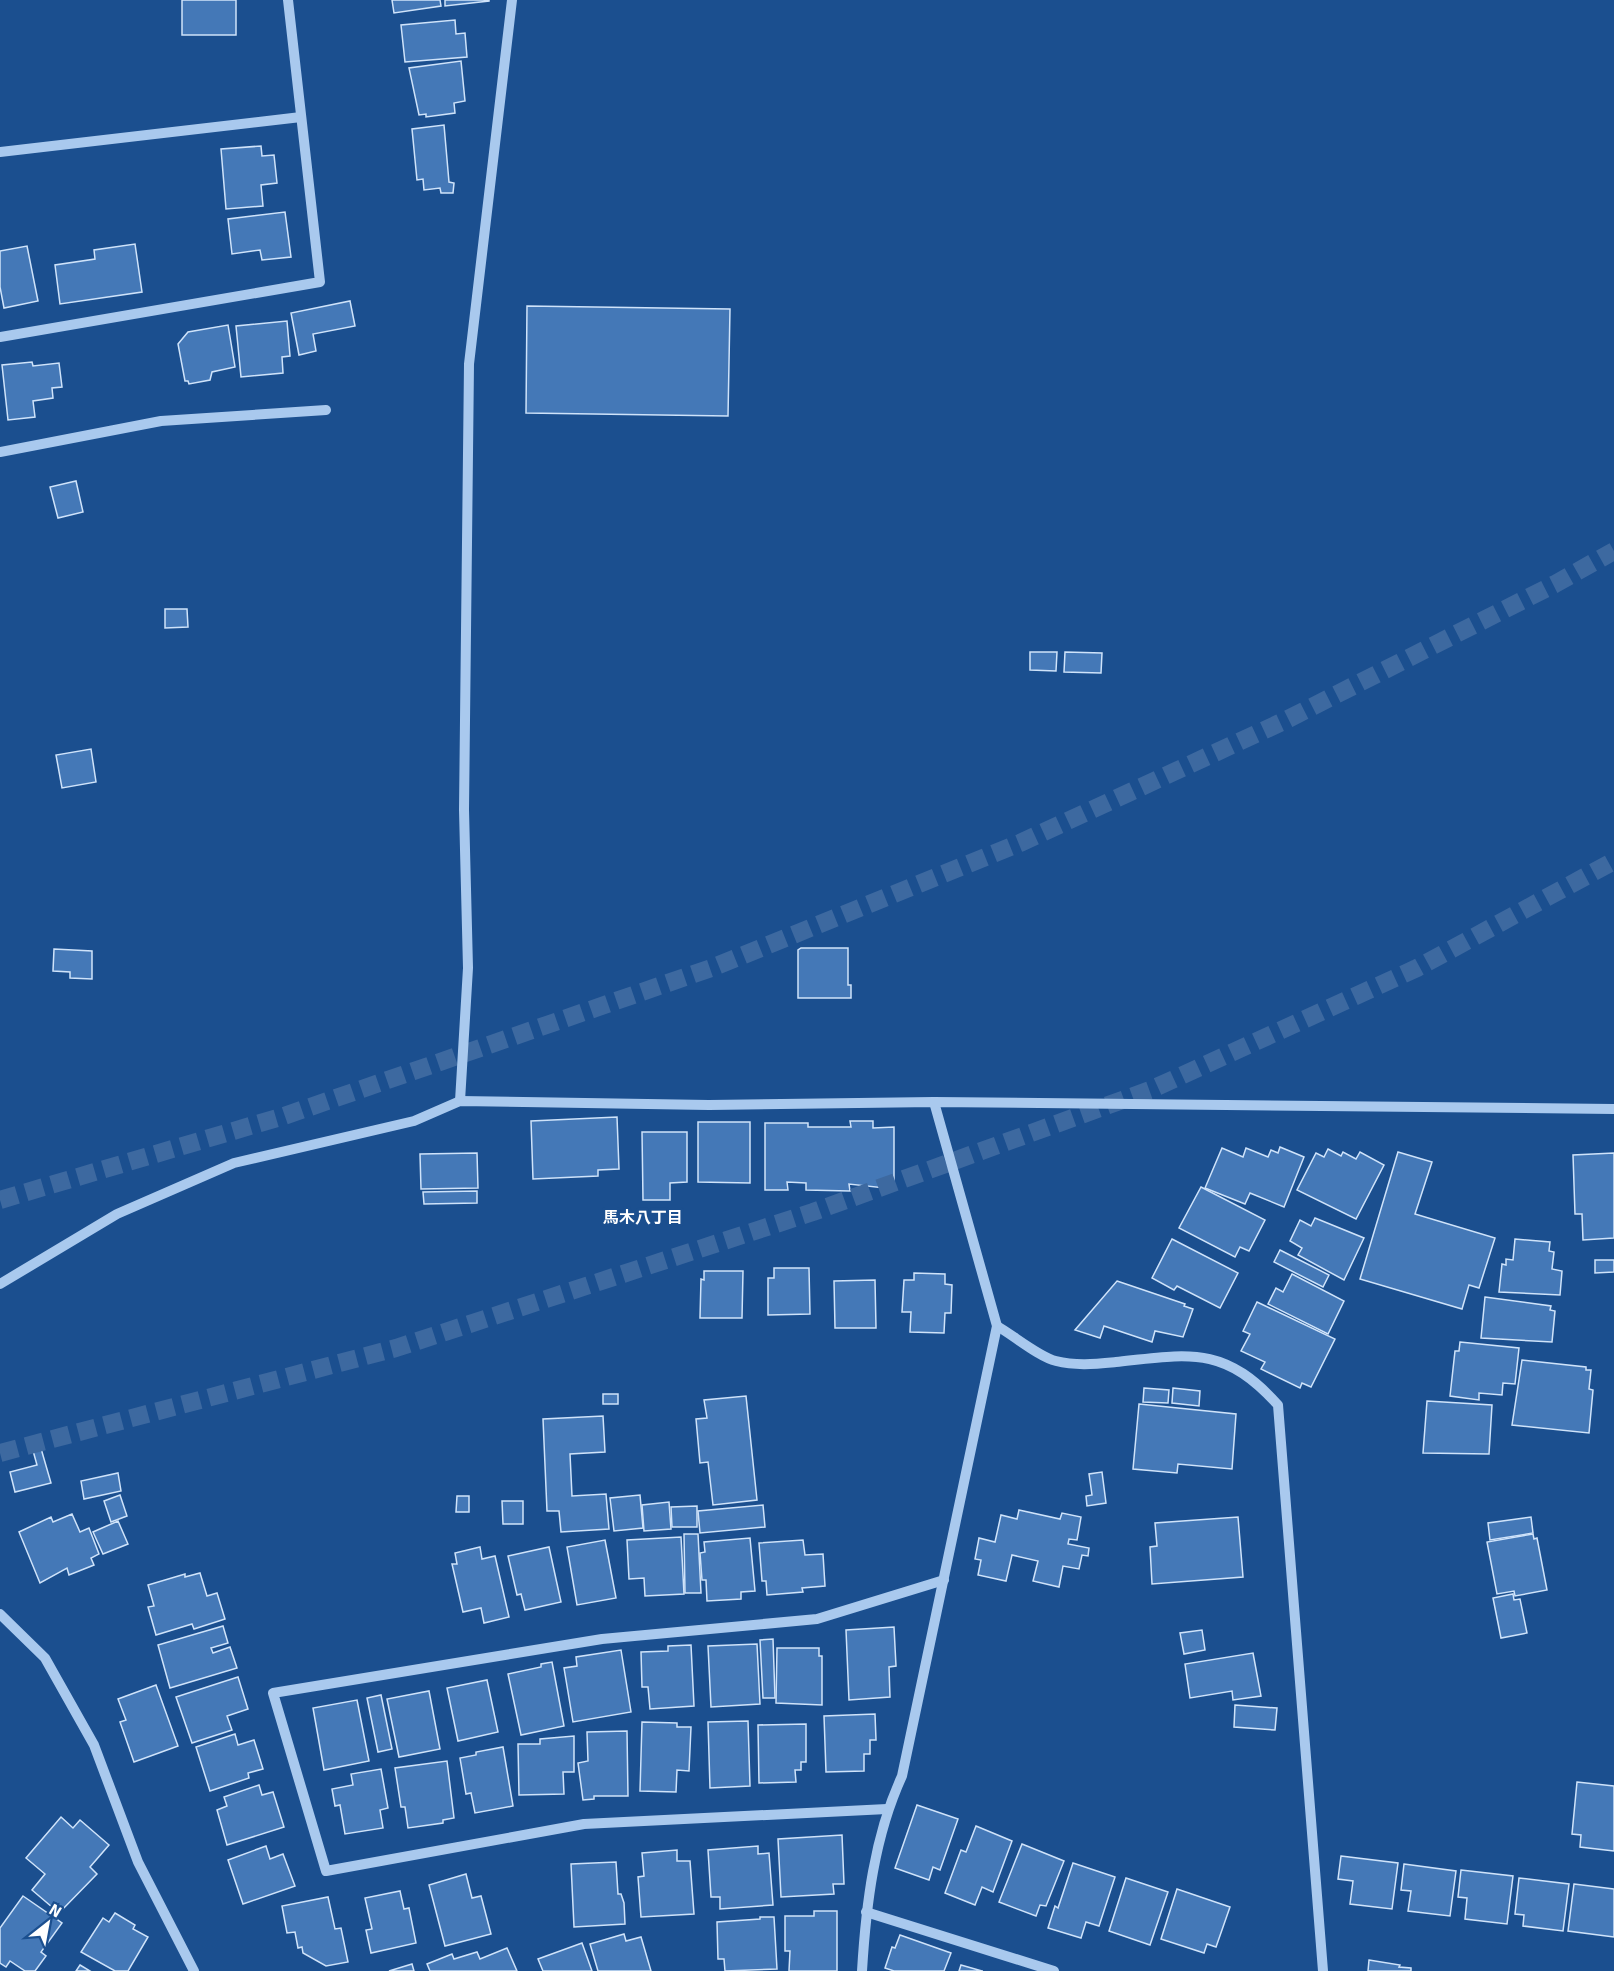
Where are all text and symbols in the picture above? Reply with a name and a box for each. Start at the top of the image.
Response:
district label: 馬木八丁目 [603,1208,683,1228]
north arrow [18,1893,78,1953]
text: N [45,1900,65,1922]

